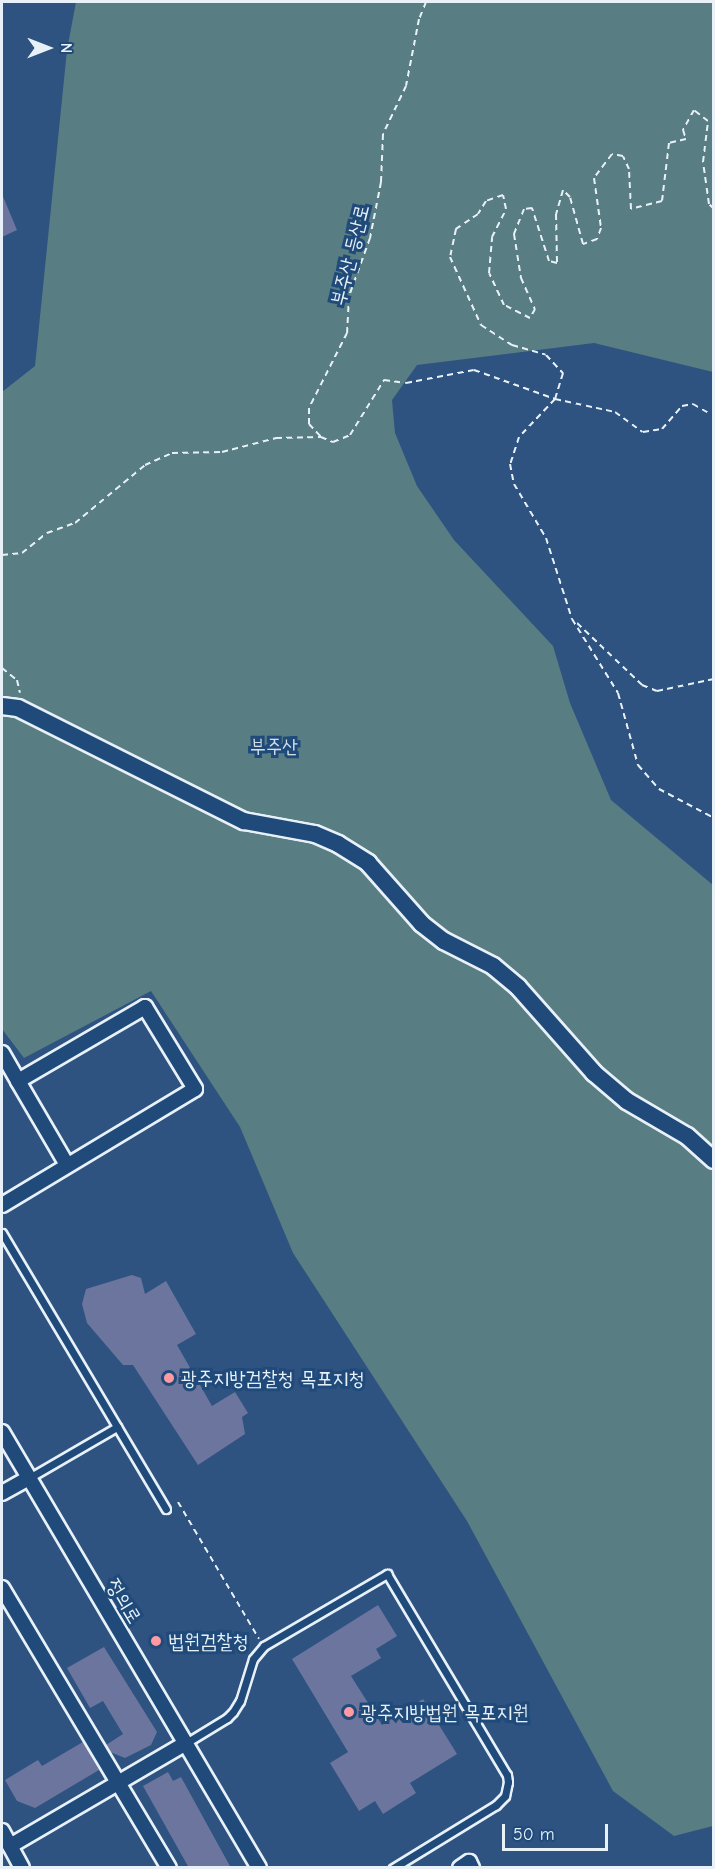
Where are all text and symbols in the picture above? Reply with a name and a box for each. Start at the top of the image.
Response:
north arrow [18,18,78,78]
text: N [57,43,75,53]
street label: 부주산 등산로 [326,202,374,308]
park label: 부주산 [250,734,298,758]
place label: 광주지방검찰청 목포지청 [181,1366,365,1390]
marker: 광주지방검찰청 목포지청 [162,1371,176,1385]
street label: 정의로 [101,1574,147,1628]
place label: 법원검찰청 [168,1629,248,1653]
marker: 법원검찰청 [149,1634,163,1648]
place label: 광주지방법원 목포지원 [361,1700,529,1724]
marker: 광주지방법원 목포지원 [342,1705,356,1719]
scale bar [505,1812,612,1850]
text: 50 m [513,1824,555,1845]

